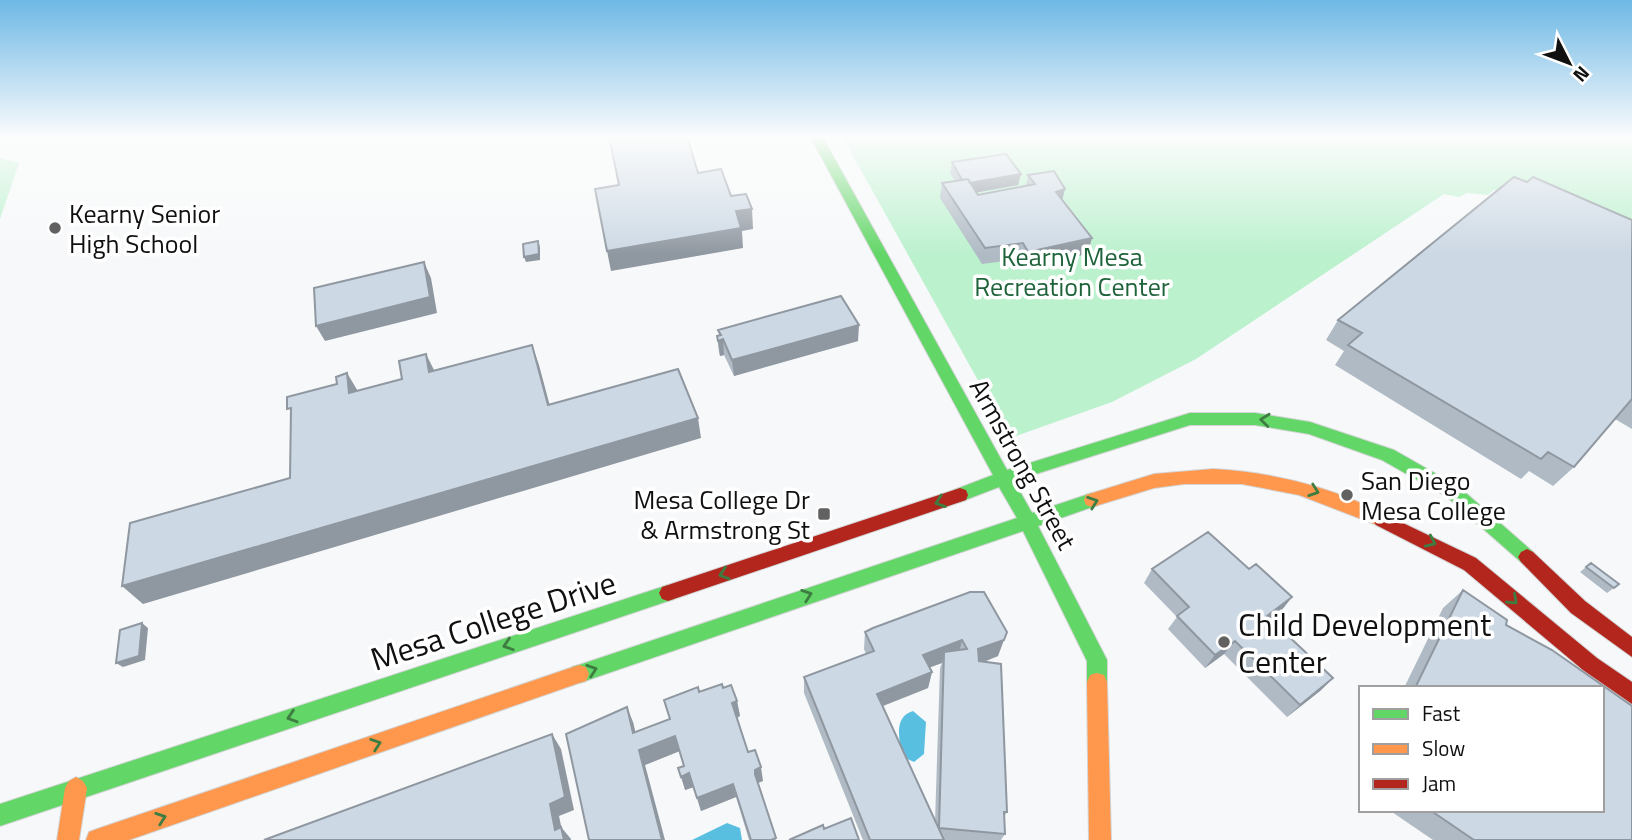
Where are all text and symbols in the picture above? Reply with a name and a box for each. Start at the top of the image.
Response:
north arrow [1534,28,1604,98]
text: N [1567,60,1597,89]
place label: Kearny Senior High School [69,194,220,263]
marker: Kearny Senior High School [47,220,63,236]
park label: Kearny Mesa Recreation Center [974,237,1170,306]
street label: Armstrong Street [960,371,1086,557]
one-way arrow [1259,413,1270,428]
place label: San Diego Mesa College [1361,461,1506,530]
place label: Mesa College Dr & Armstrong St [634,480,810,549]
one-way arrow [1308,483,1320,497]
marker: San Diego Mesa College [1339,487,1355,503]
one-way arrow [934,494,946,508]
one-way arrow [1087,496,1099,510]
marker: Mesa College Dr & Armstrong St [816,506,832,522]
one-way arrow [1423,534,1436,548]
street label: Mesa College Drive [364,558,622,682]
one-way arrow [718,566,730,580]
one-way arrow [800,589,812,603]
one-way arrow [1505,592,1518,605]
place label: Child Development Center [1238,600,1491,685]
marker: Child Development Center [1216,634,1232,650]
one-way arrow [502,637,514,651]
one-way arrow [585,664,597,678]
legend [1359,686,1604,812]
text: Fast [1422,697,1461,729]
one-way arrow [286,708,298,723]
text: Slow [1422,732,1465,764]
one-way arrow [370,738,382,752]
text: Jam [1422,767,1456,799]
one-way arrow [155,812,167,826]

